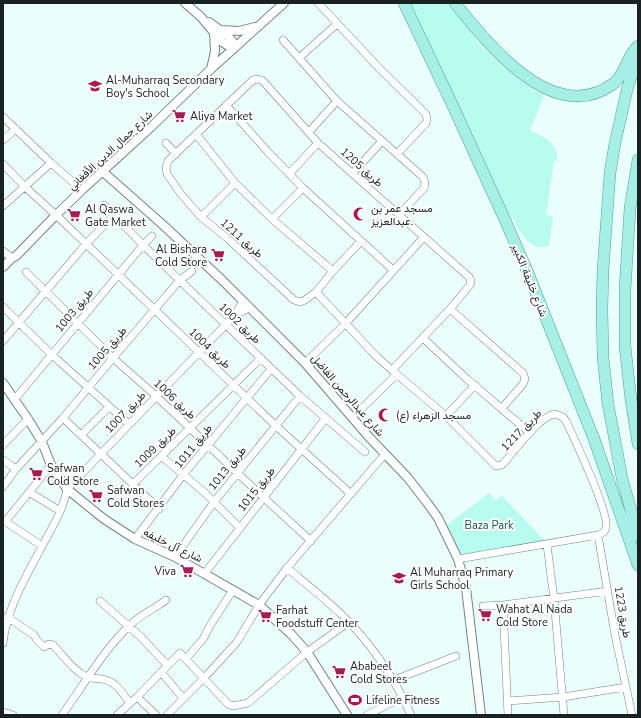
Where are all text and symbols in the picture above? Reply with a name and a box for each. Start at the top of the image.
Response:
place label: Al-Muharraq Secondary Boy's School [106,73,225,101]
school or university icon: Al-Muharraq Secondary Boy's School [87,78,103,94]
street label: شارع جمال الدين الأفغاني [65,107,158,195]
supermarket icon: Aliya Market [171,108,187,124]
place label: Aliya Market [190,109,252,124]
street label: طريق 1205 [337,144,386,191]
place label: مسجد عمر بن عبدالعزيز. [370,201,433,229]
place label: Al Qaswa Gate Market [85,202,146,230]
mosque icon: مسجد عمر بن عبدالعزيز. [352,206,368,222]
supermarket icon: Al Qaswa Gate Market [66,207,82,223]
street label: طريق 1211 [217,215,266,262]
street label: شارع خليفة الكبير [508,240,551,319]
place label: Al Bishara Cold Store [155,242,207,270]
supermarket icon: Al Bishara Cold Store [210,247,226,263]
street label: طريق 1003 [52,285,97,335]
street label: طريق 1002 [216,300,264,347]
street label: طريق 1005 [84,324,130,373]
street label: طريق 1004 [186,325,234,372]
street label: شارع عبدالرحمن الفاضل [308,351,388,440]
street label: طريق 1006 [150,376,199,423]
street label: طريق 1007 [102,388,149,436]
street label: طريق 1217 [498,406,545,454]
mosque icon: مسجد الزهراء (ع) [377,407,393,423]
place label: مسجد الزهراء (ع) [396,408,471,423]
street label: طريق 1011 [171,421,216,471]
street label: طريق 1009 [131,424,179,471]
street label: طريق 1013 [205,443,250,493]
place label: Safwan Cold Store [47,461,99,489]
street label: طريق 1015 [234,464,278,515]
supermarket icon: Safwan Cold Store [28,466,44,482]
place label: Safwan Cold Stores [107,483,164,511]
supermarket icon: Safwan Cold Stores [88,488,104,504]
park label: Baza Park [465,518,514,533]
street label: شارع آل خليفه [141,525,205,566]
supermarket icon: Viva [179,563,195,579]
place label: Viva [153,564,176,579]
place label: Al Muharraq Primary Girls School [410,565,514,593]
school or university icon: Al Muharraq Primary Girls School [391,570,407,586]
street label: طريق 1223 [611,585,634,639]
place label: Wahat Al Nada Cold Store [496,602,573,630]
place label: Farhat Foodstuff Center [276,603,358,631]
supermarket icon: Wahat Al Nada Cold Store [477,607,493,623]
supermarket icon: Farhat Foodstuff Center [257,608,273,624]
place label: Ababeel Cold Stores [350,659,407,687]
supermarket icon: Ababeel Cold Stores [331,664,347,680]
sports icon: Lifeline Fitness [347,692,363,708]
place label: Lifeline Fitness [366,693,440,708]

